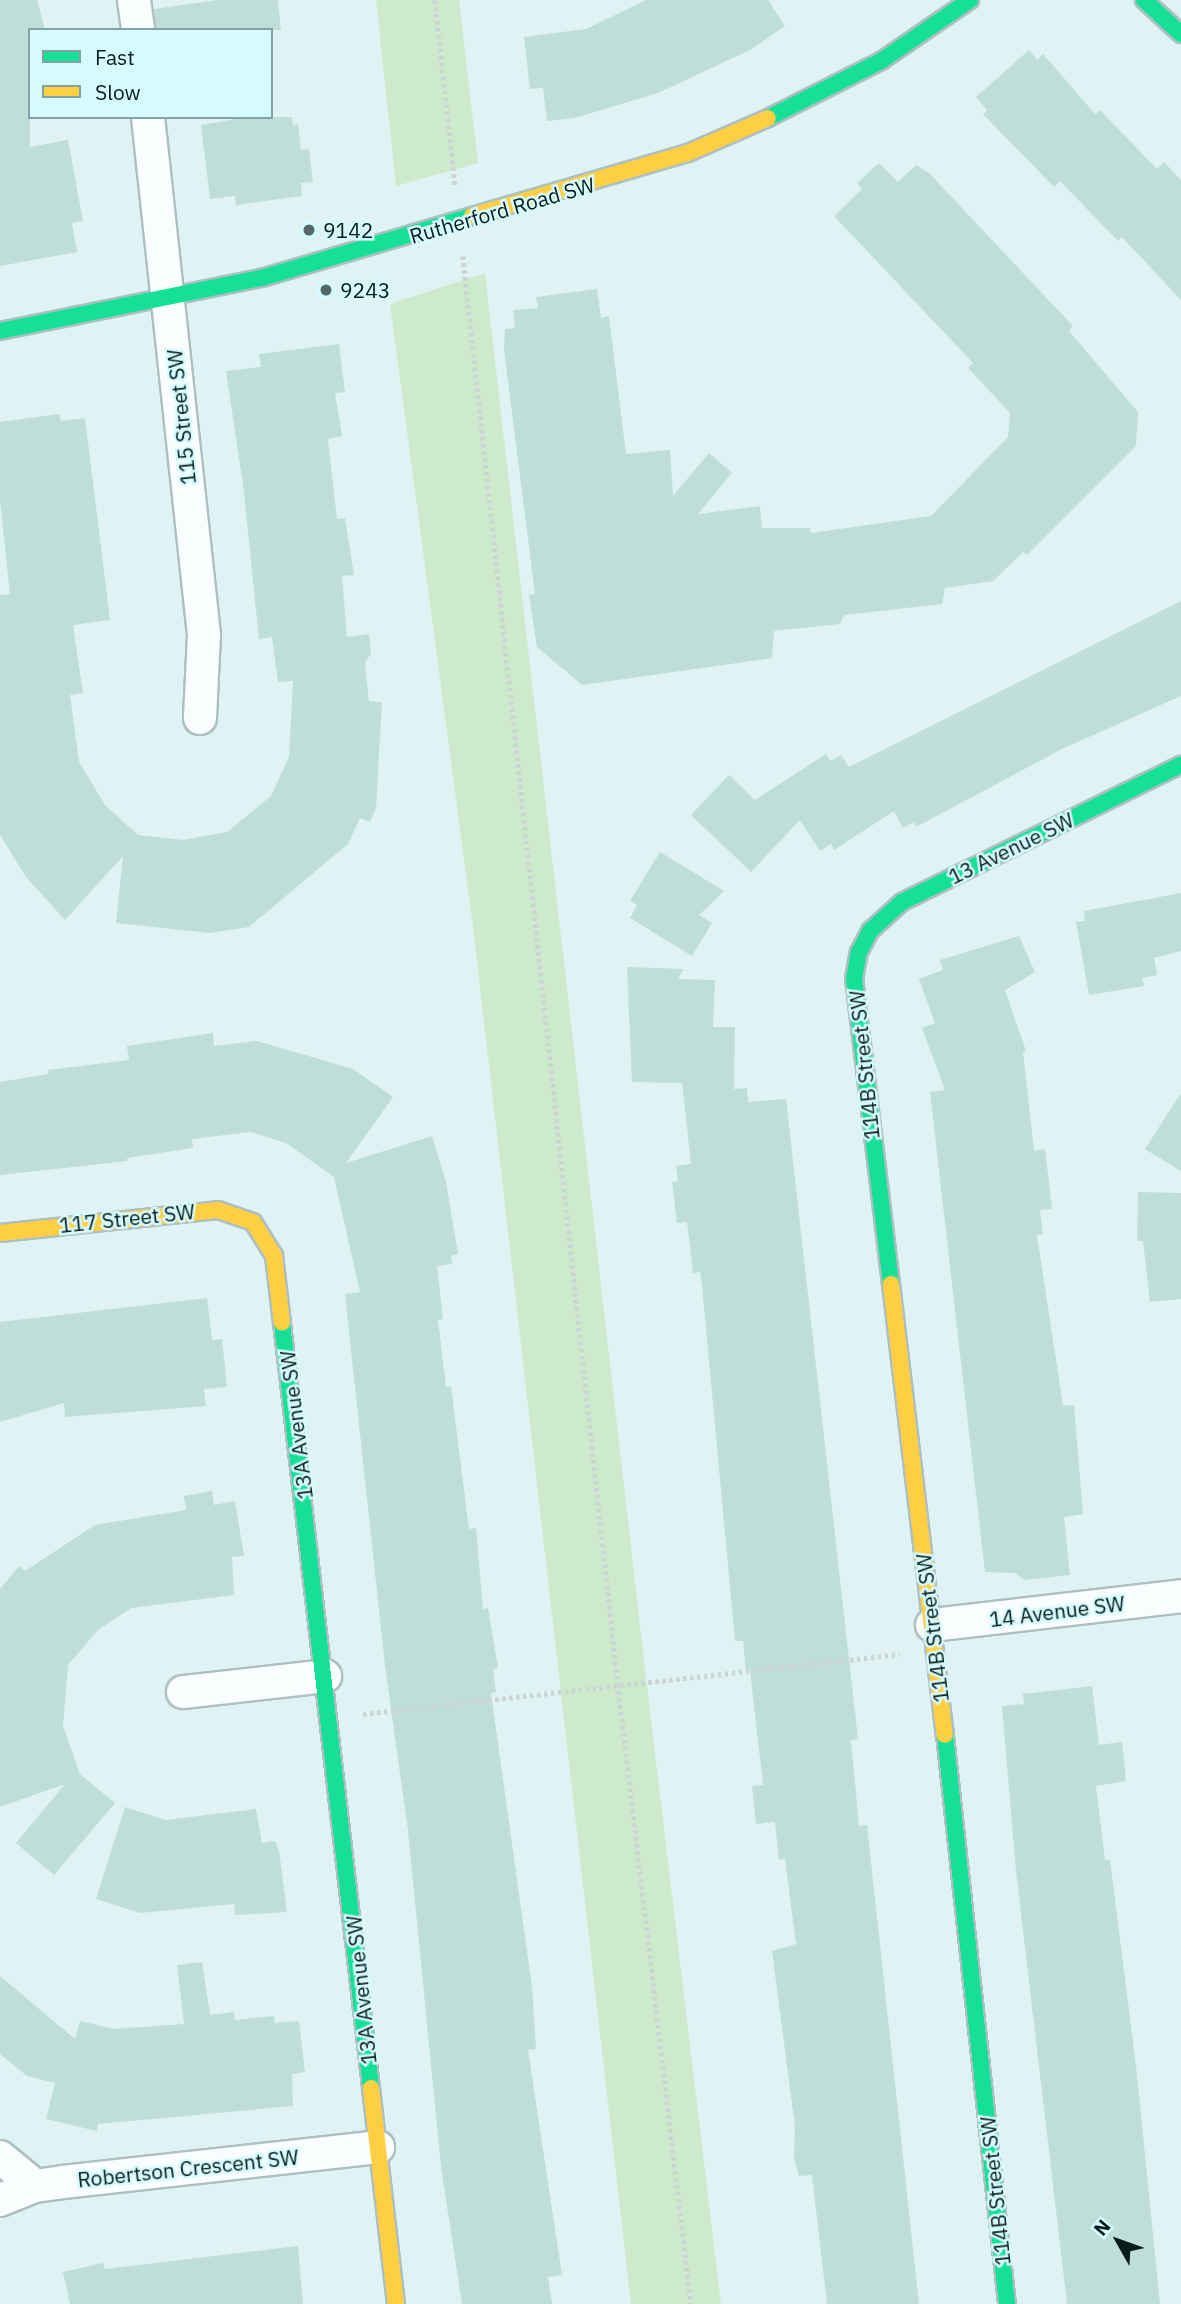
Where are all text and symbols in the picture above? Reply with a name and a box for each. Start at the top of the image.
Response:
legend [28,28,273,119]
text: Fast [95,43,135,71]
text: Slow [95,78,141,106]
street label: Rutherford Road SW [407,172,597,248]
place label: 9142 [323,217,373,243]
marker: 9142 [301,222,317,238]
place label: 9243 [340,277,390,303]
marker: 9243 [318,282,334,298]
street label: 115 Street SW [161,348,201,486]
street label: 13 Avenue SW [944,807,1078,889]
street label: 114B Street SW [844,989,884,1141]
street label: 117 Street SW [58,1198,196,1238]
street label: 13A Avenue SW [274,1349,318,1501]
street label: 114B Street SW [910,1552,954,1704]
street label: 14 Avenue SW [988,1590,1126,1632]
street label: 13A Avenue SW [341,1914,381,2066]
street label: 114B Street SW [975,2115,1015,2267]
street label: Robertson Crescent SW [76,2144,300,2192]
north arrow [1083,2206,1153,2276]
text: N [1088,2215,1116,2240]

